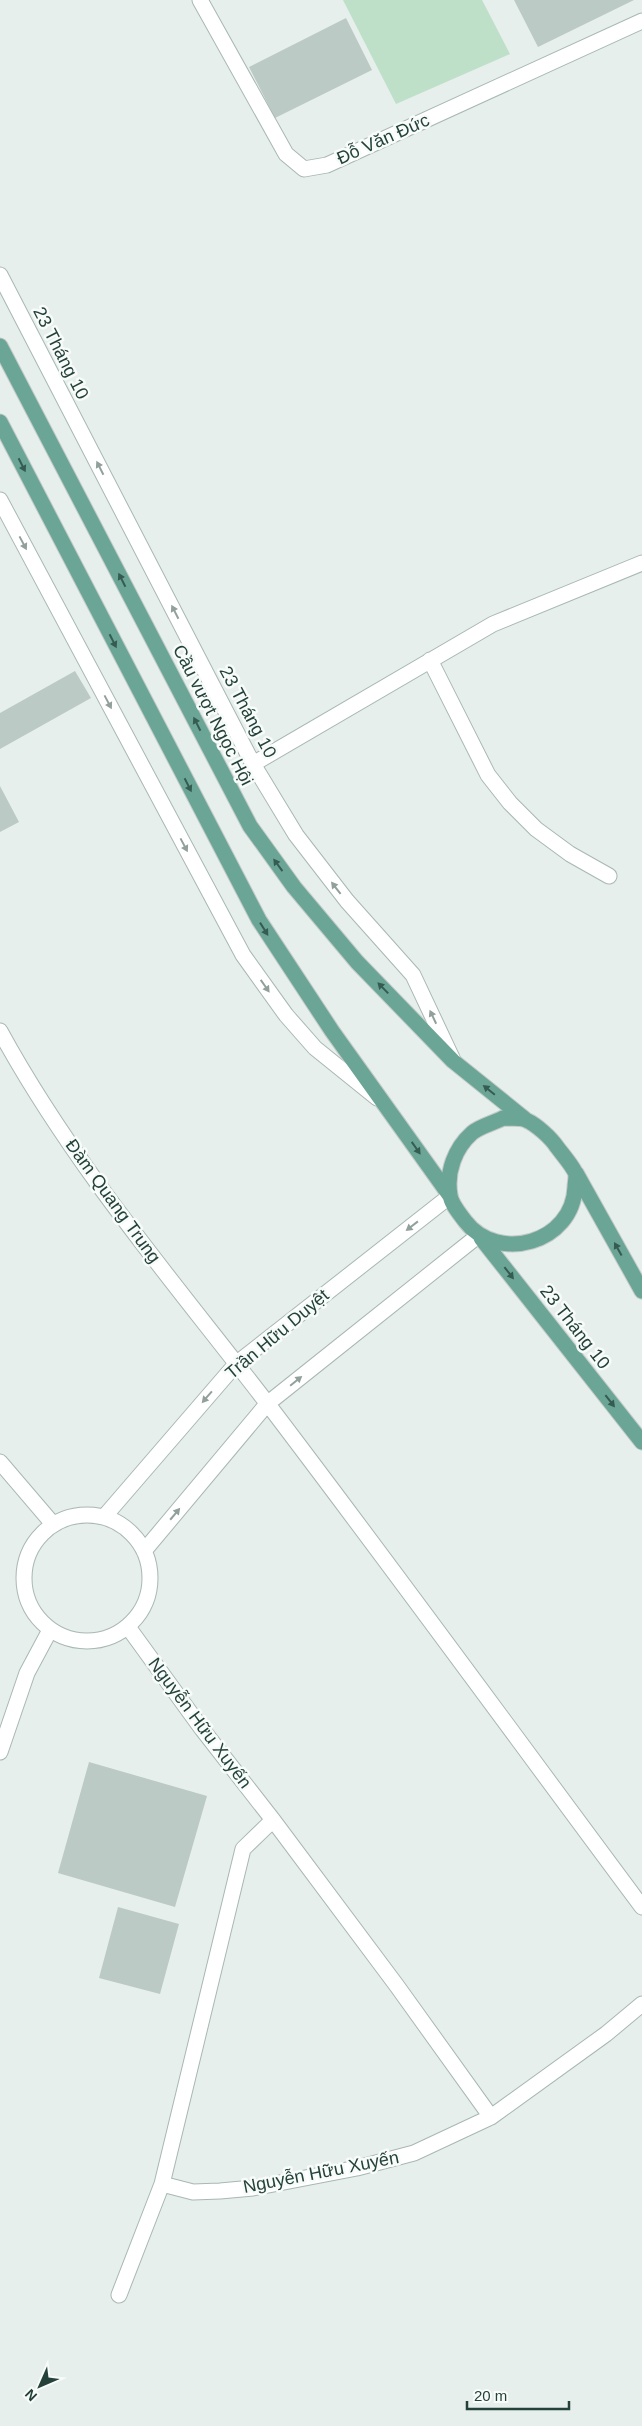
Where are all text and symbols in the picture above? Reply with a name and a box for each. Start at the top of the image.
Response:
street label: Đỗ Văn Đức [333,109,432,168]
street label: 23 Tháng 10 [29,304,93,402]
one-way arrow [18,458,26,473]
one-way arrow [96,461,104,475]
one-way arrow [19,536,27,550]
one-way arrow [118,573,126,587]
one-way arrow [171,605,179,620]
one-way arrow [109,634,117,648]
street label: Cầu vượt Ngọc Hội [169,641,257,789]
street label: 23 Tháng 10 [216,663,280,761]
one-way arrow [104,694,112,709]
one-way arrow [193,717,201,731]
one-way arrow [184,778,192,792]
one-way arrow [180,838,189,852]
one-way arrow [273,858,283,871]
one-way arrow [331,882,342,895]
one-way arrow [260,922,269,935]
one-way arrow [260,979,270,993]
one-way arrow [377,983,389,995]
one-way arrow [428,1010,436,1024]
one-way arrow [483,1085,496,1096]
street label: Đàm Quang Trung [61,1135,165,1267]
one-way arrow [411,1141,421,1155]
one-way arrow [405,1221,418,1231]
one-way arrow [613,1242,622,1256]
one-way arrow [503,1266,514,1279]
street label: 23 Tháng 10 [536,1281,614,1373]
street label: Trần Hữu Duyệt [221,1285,333,1383]
one-way arrow [289,1375,302,1386]
one-way arrow [201,1391,213,1403]
one-way arrow [604,1394,615,1407]
one-way arrow [170,1508,181,1521]
street label: Nguyễn Hữu Xuyến [144,1653,256,1792]
street label: Nguyễn Hữu Xuyến [241,2146,401,2197]
north arrow [15,2361,65,2411]
scale bar [467,2378,570,2410]
text: N [22,2386,40,2404]
text: 20 m [474,2387,507,2404]

